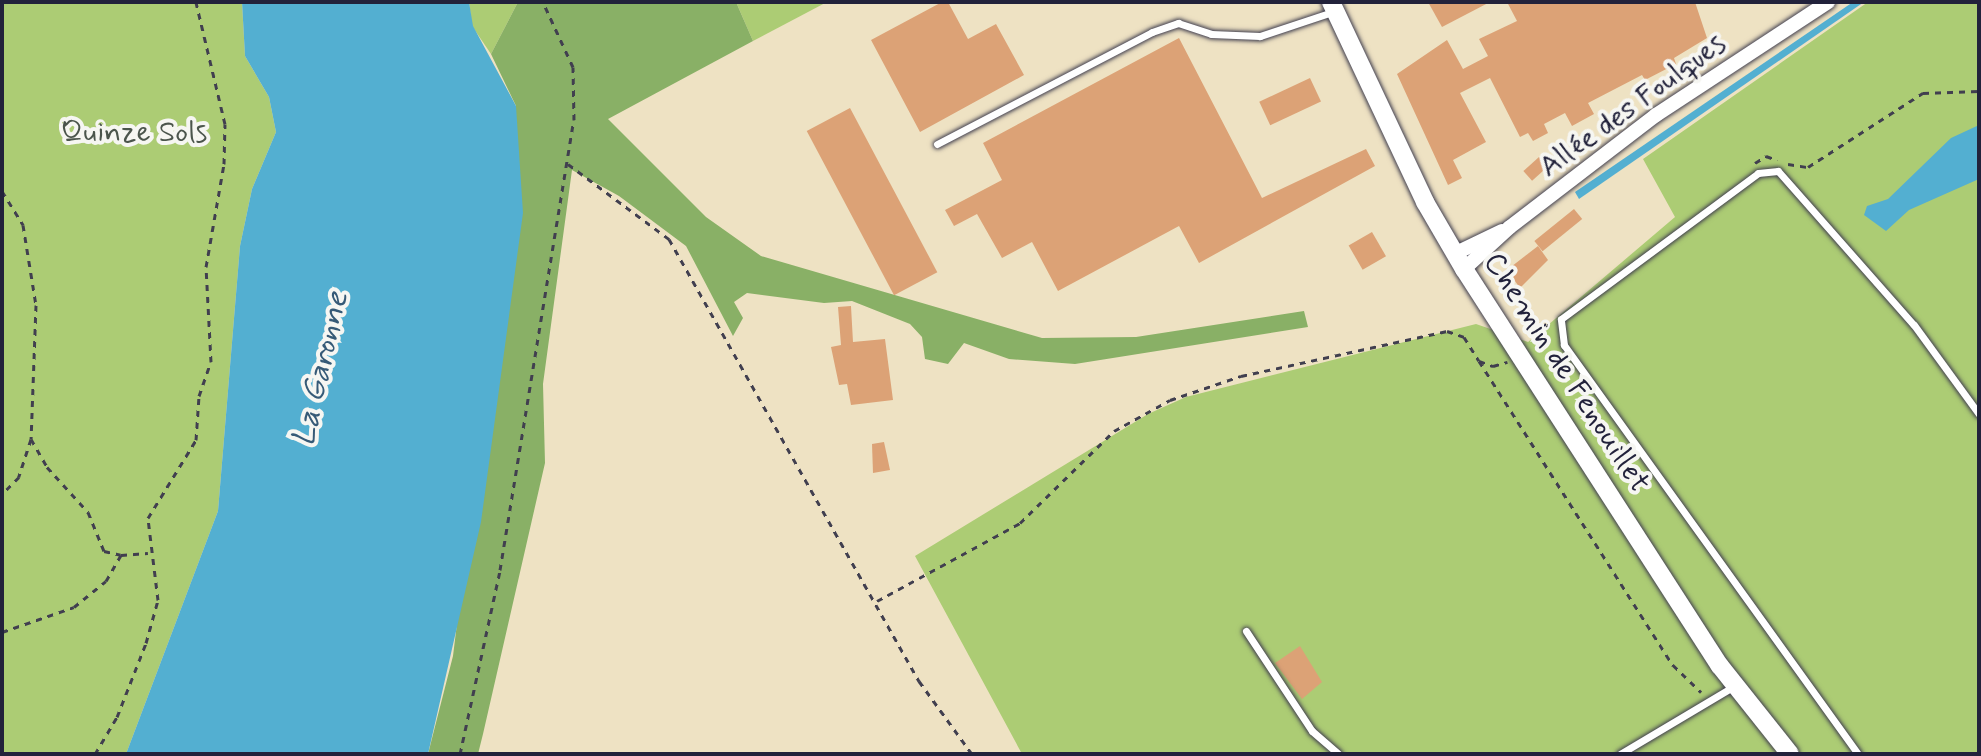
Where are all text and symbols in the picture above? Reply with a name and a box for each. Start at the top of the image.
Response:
street label: Allée des Foulques [1530,24,1736,188]
park label: Quinze Sols [61,115,207,151]
street label: Chemin de Fenouillet [1475,247,1657,499]
water label: La Garonne [285,288,357,450]

